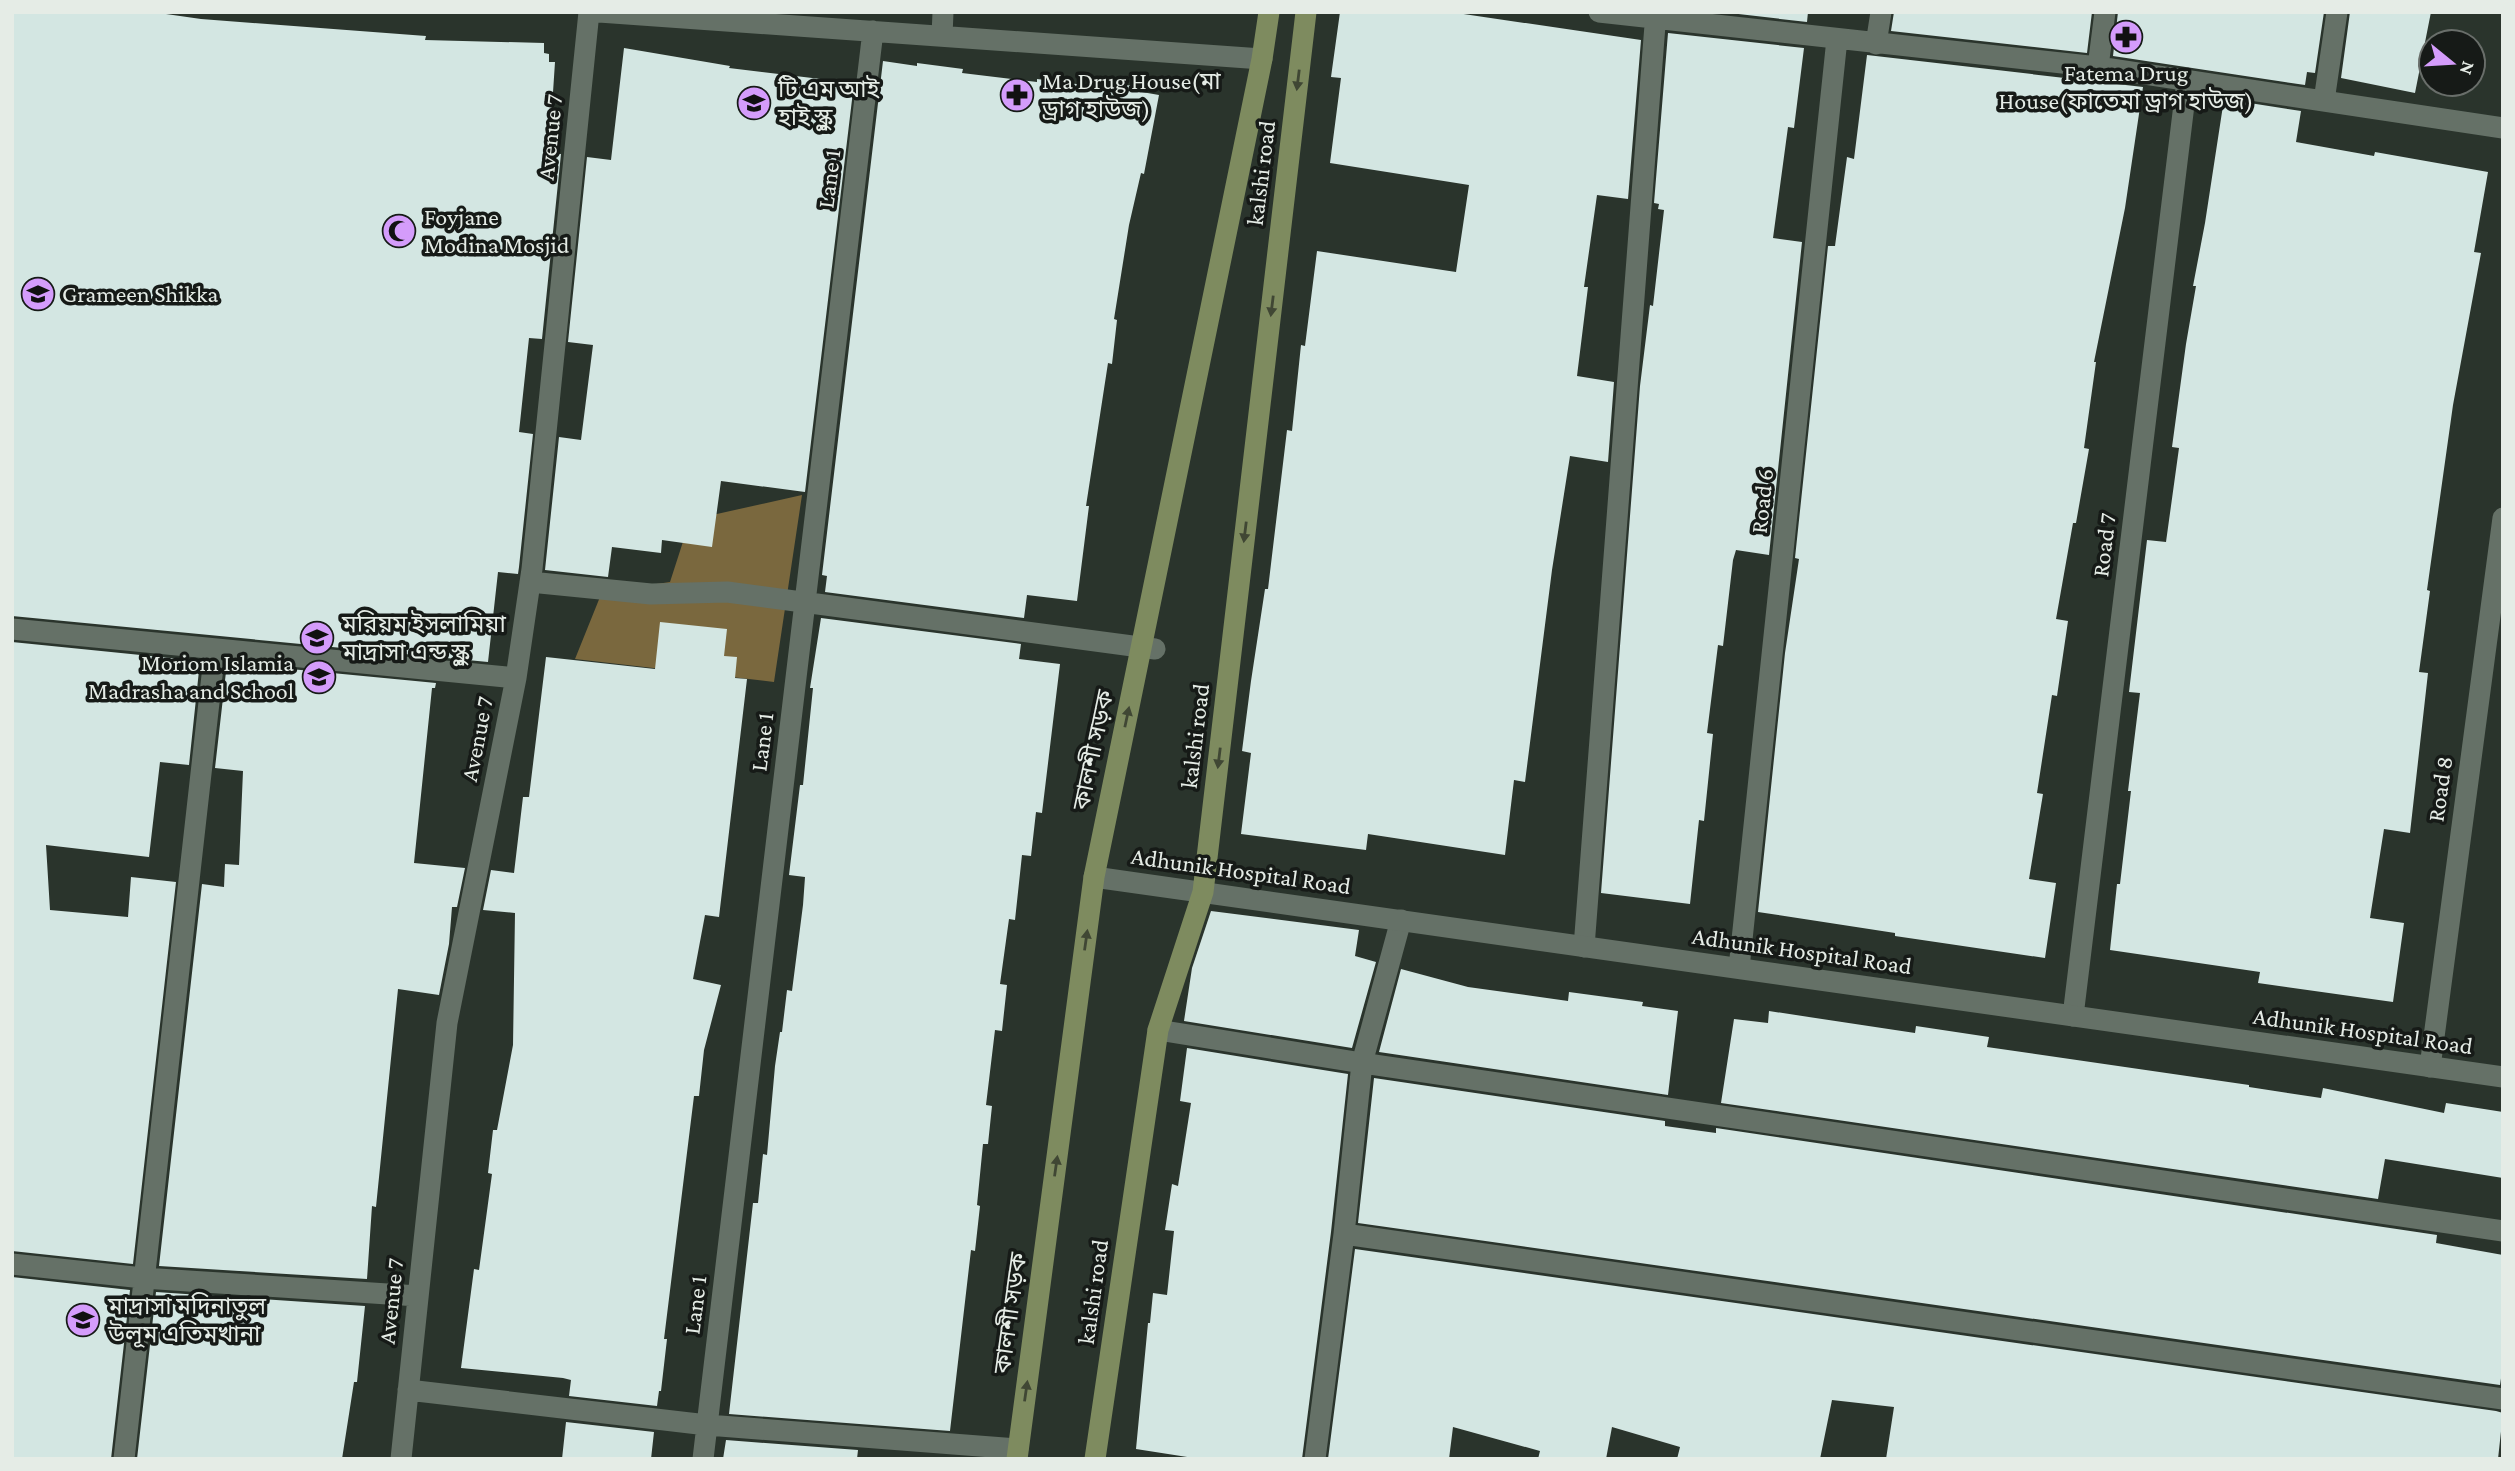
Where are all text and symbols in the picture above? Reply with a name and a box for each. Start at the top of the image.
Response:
pharmacy icon: Fatema Drug House(ফাতেমা ড্রাগ হাউজ) [2107,18,2145,56]
north arrow [2417,28,2487,98]
place label: Fatema Drug House(ফাতেমা ড্রাগ হাউজ) [1999,59,2253,115]
text: N [2456,59,2480,78]
place label: Ma Drug House(মা ড্রাগ হাউজ) [1041,67,1221,123]
one-way arrow [1293,69,1304,91]
place label: টি এম আই হাই স্কুল [777,75,881,132]
pharmacy icon: Ma Drug House(মা ড্রাগ হাউজ) [998,76,1036,114]
school or university icon: টি এম আই হাই স্কুল [735,84,773,122]
street label: Avenue 7 [532,93,567,181]
street label: kalshi road [1241,119,1280,227]
street label: Lane 1 [812,148,846,210]
place label: Foyjane Modina Mosjid [424,203,570,258]
mosque icon: Foyjane Modina Mosjid [380,212,418,250]
school or university icon: Grameen Shikka [19,275,57,313]
place label: Grameen Shikka [62,280,218,307]
one-way arrow [1266,295,1277,317]
street label: Road 6 [1745,467,1778,535]
street label: Road 7 [2086,511,2121,578]
one-way arrow [1240,521,1251,543]
place label: মরিয়ম ইসলামিয়া মাদ্রাসা এন্ড স্কুল [341,610,506,667]
school or university icon: মরিয়ম ইসলামিয়া মাদ্রাসা এন্ড স্কুল [298,619,336,657]
place label: Moriom Islamia Madrasha and School [88,649,294,704]
school or university icon: Moriom Islamia Madrasha and School [300,658,338,696]
street label: kalshi road [1175,682,1214,790]
street label: কালশী সড়ক [1066,687,1119,813]
street label: Avenue 7 [455,694,498,784]
one-way arrow [1122,706,1133,728]
street label: Lane 1 [745,711,779,773]
one-way arrow [1213,747,1224,769]
street label: Road 8 [2422,754,2457,824]
street label: Adhunik Hospital Road [1130,842,1353,899]
street label: Adhunik Hospital Road [1691,922,1914,979]
one-way arrow [1080,929,1091,951]
street label: Adhunik Hospital Road [2252,1002,2475,1059]
one-way arrow [1051,1155,1062,1177]
street label: kalshi road [1072,1237,1113,1346]
street label: কালশী সড়ক [988,1250,1031,1376]
street label: Avenue 7 [373,1257,408,1345]
street label: Lane 1 [678,1274,712,1336]
place label: মাদ্রাসা মদিনাতুল উলূম এতিমখানা [107,1292,266,1348]
school or university icon: মাদ্রাসা মদিনাতুল উলূম এতিমখানা [64,1301,102,1339]
one-way arrow [1021,1380,1032,1402]

